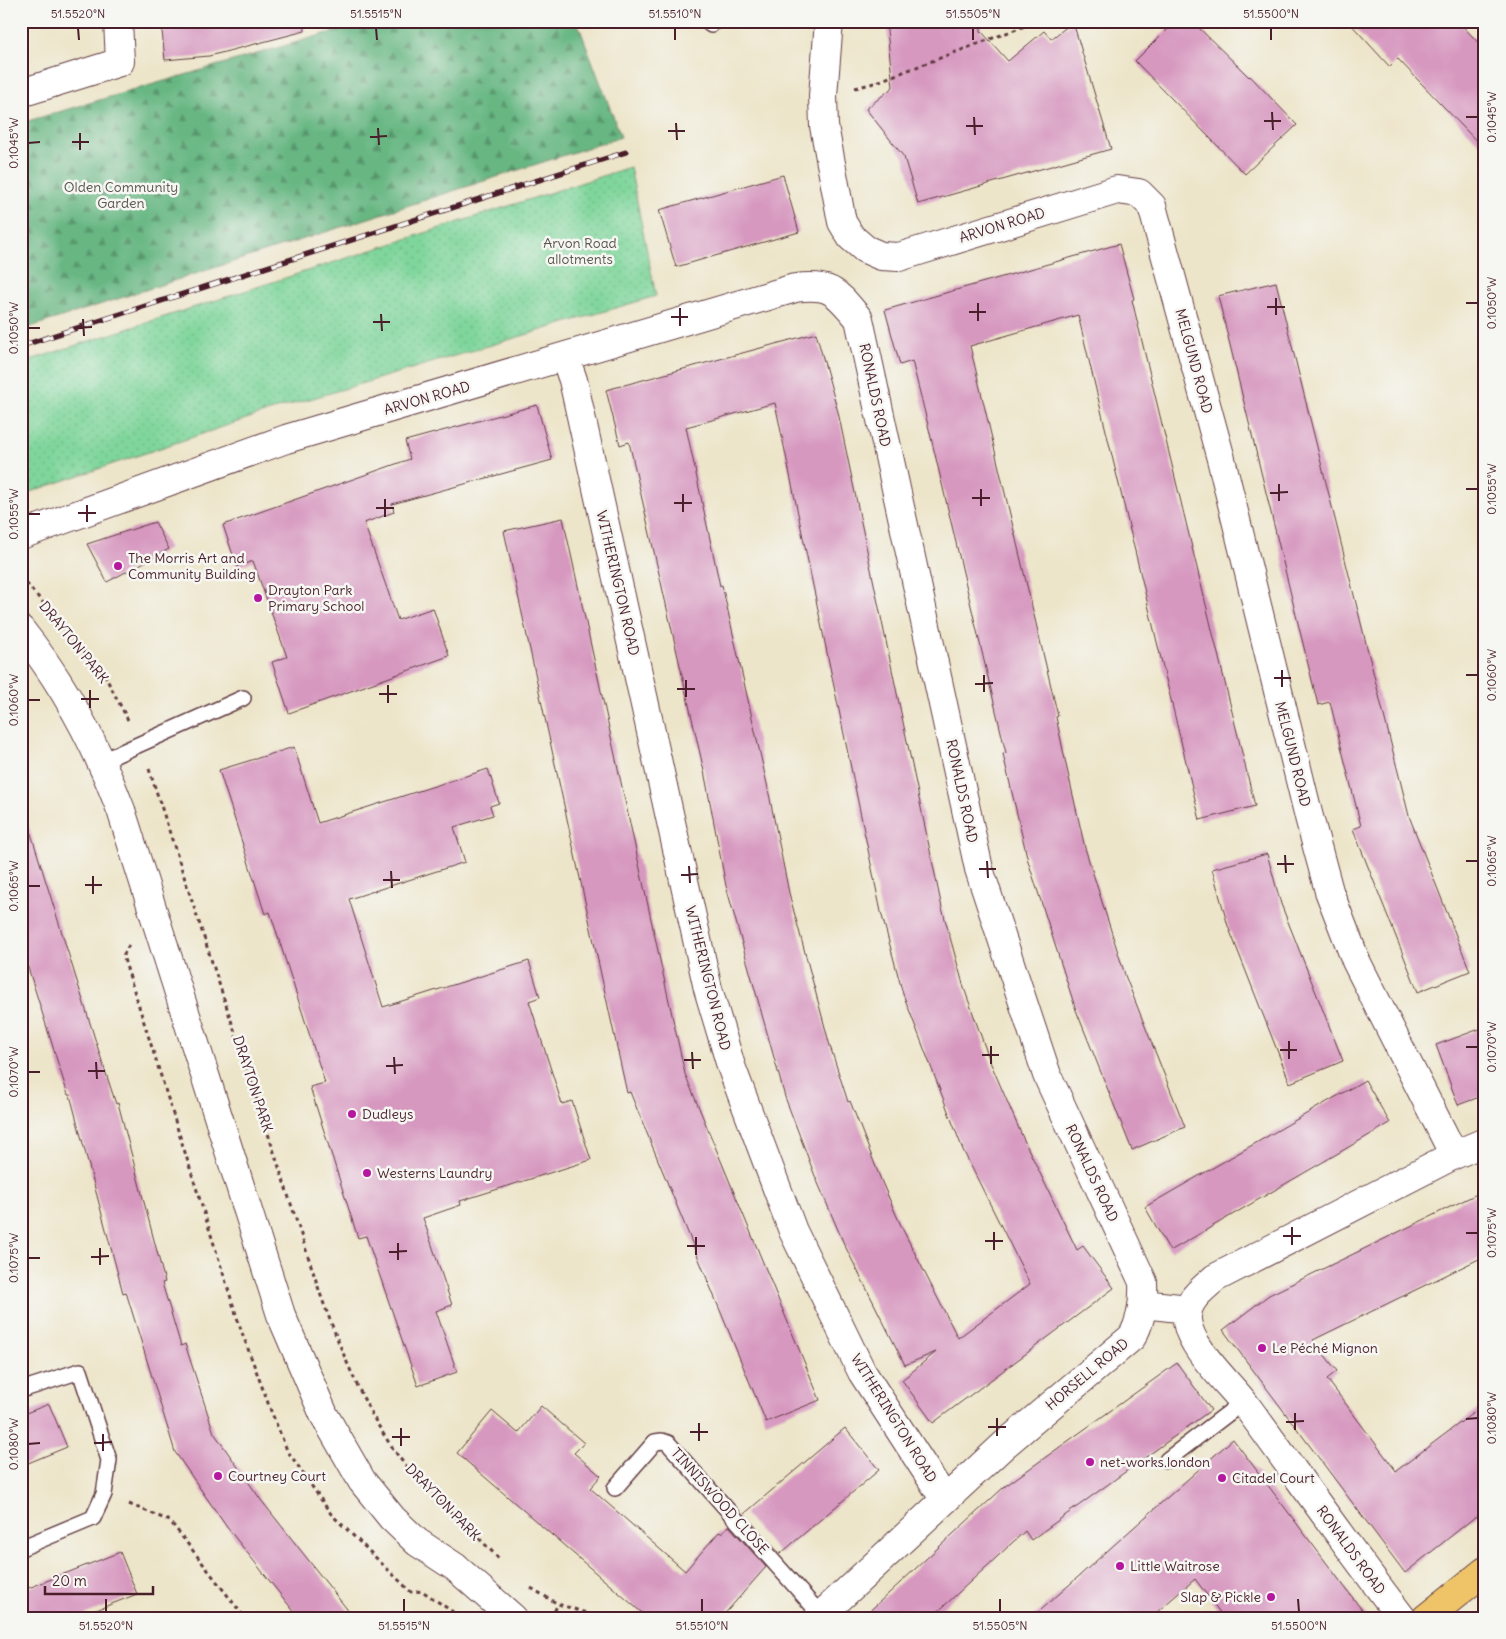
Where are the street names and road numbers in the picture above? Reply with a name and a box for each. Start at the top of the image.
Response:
street label: ARVON ROAD [957,203,1047,247]
street label: MELGUND ROAD [1171,307,1217,415]
street label: RONALDS ROAD [855,341,895,449]
street label: ARVON ROAD [382,377,472,419]
street label: WITHERINGTON ROAD [593,509,643,657]
street label: DRAYTON PARK [35,597,113,687]
street label: MELGUND ROAD [1271,699,1315,809]
street label: RONALDS ROAD [942,737,982,845]
street label: WITHERINGTON ROAD [681,904,735,1052]
street label: DRAYTON PARK [229,1034,277,1135]
street label: RONALDS ROAD [1062,1121,1122,1225]
street label: HORSELL ROAD [1042,1334,1132,1414]
street label: WITHERINGTON ROAD [847,1350,941,1486]
street label: TINNISWOOD CLOSE [667,1444,773,1558]
street label: DRAYTON PARK [402,1460,485,1545]
street label: RONALDS ROAD [1313,1502,1389,1598]

